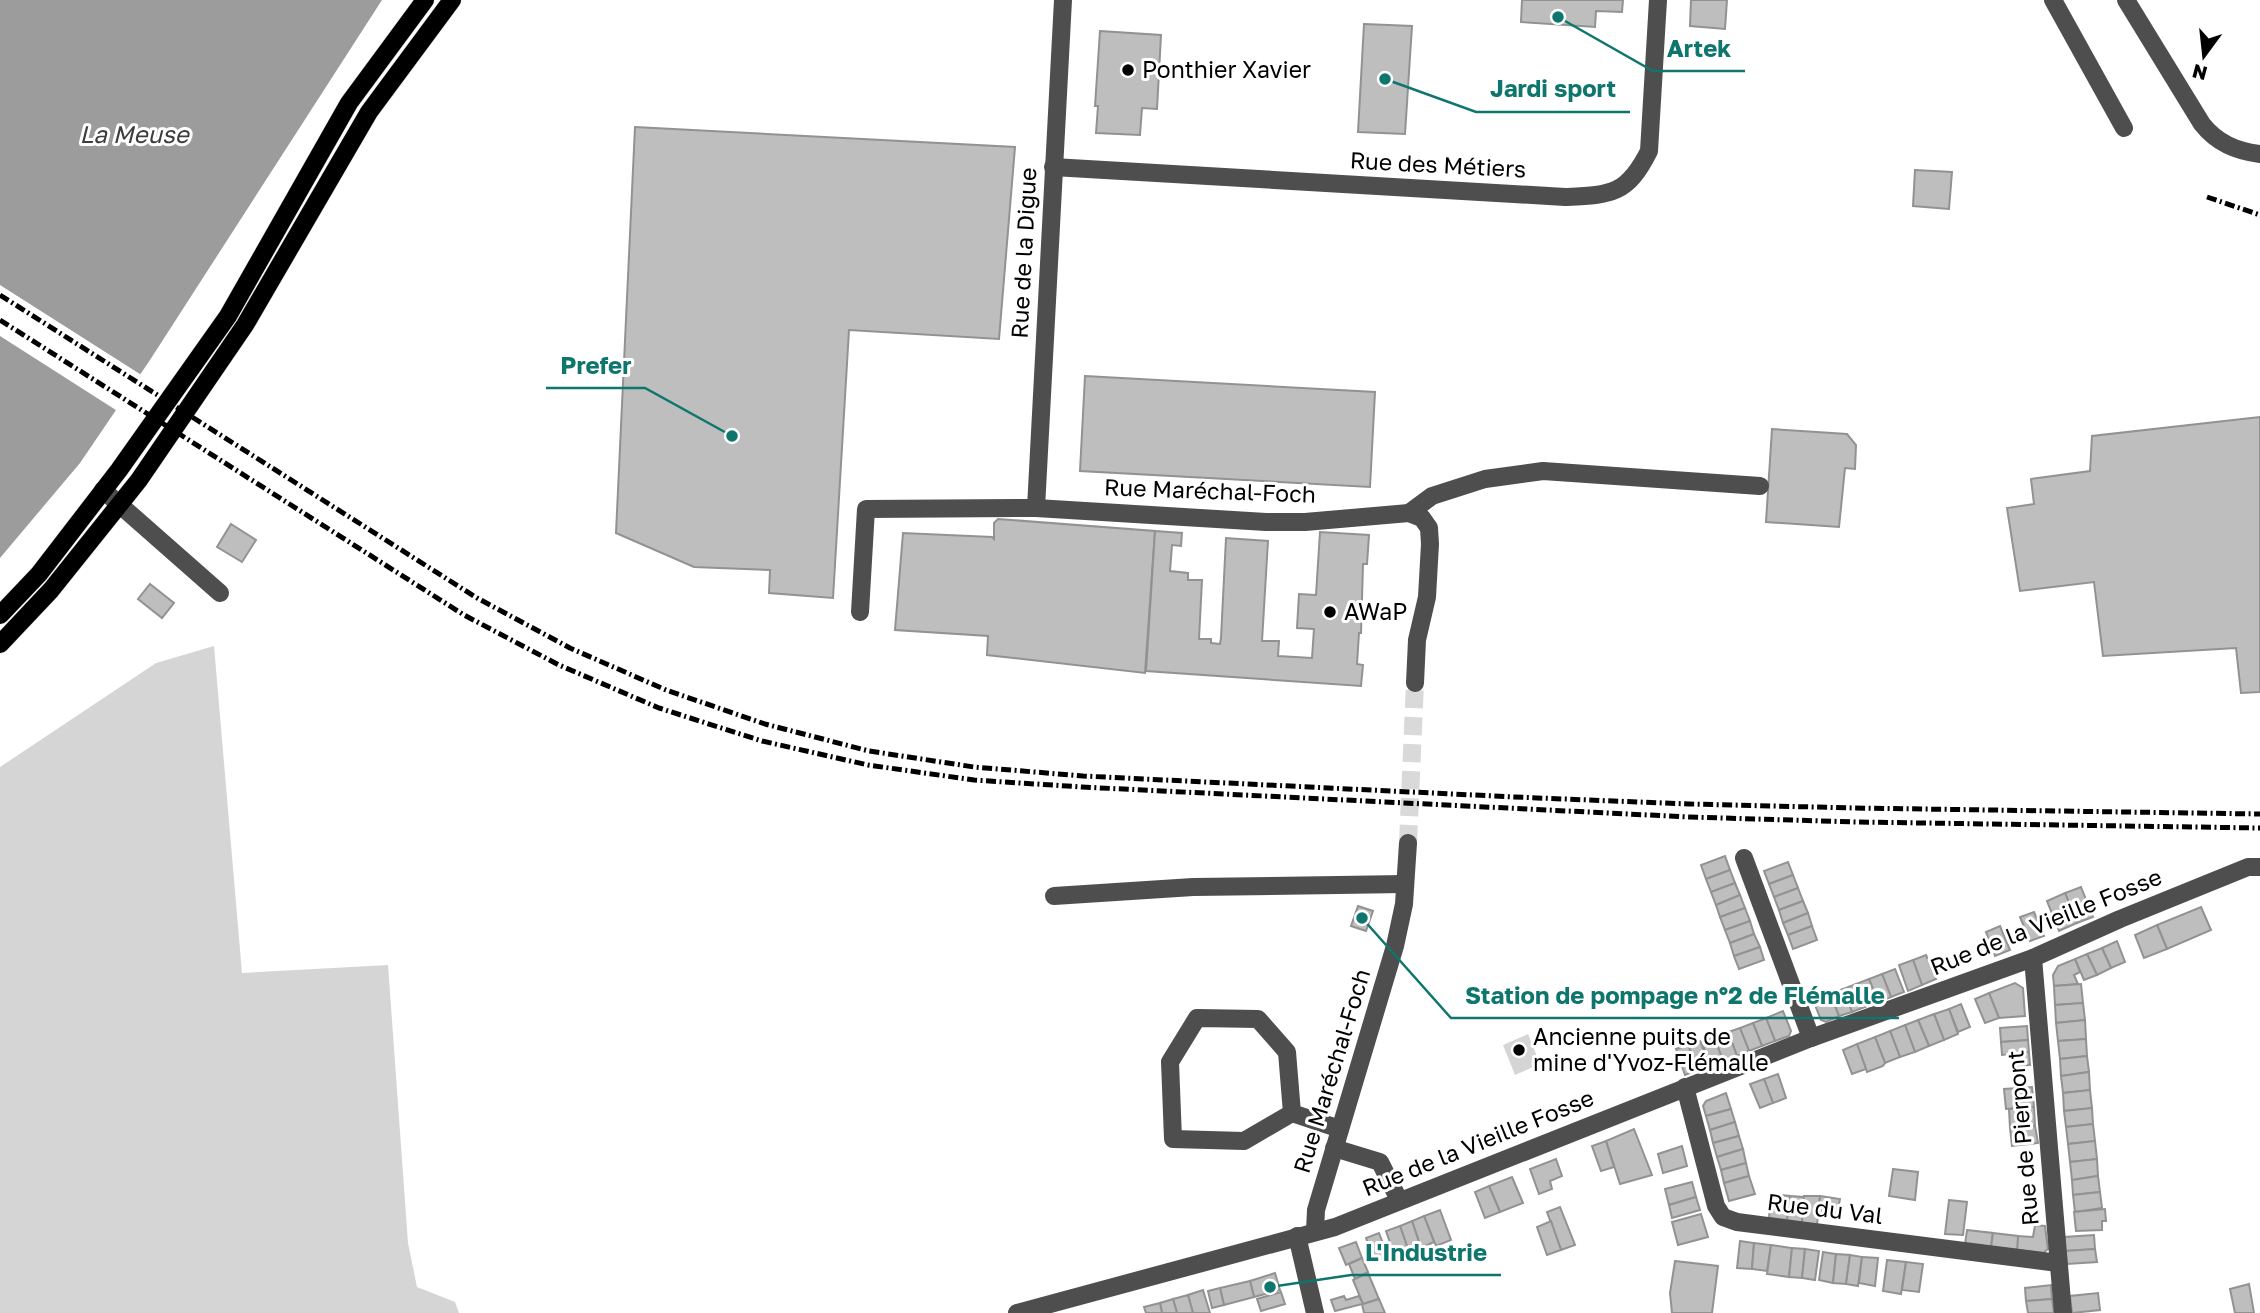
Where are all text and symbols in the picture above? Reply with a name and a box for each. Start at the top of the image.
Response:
north arrow [2169,21,2239,91]
callout: Artek [1653,26,1745,71]
text: Artek [1667,33,1731,62]
place label: Ponthier Xavier [1142,55,1311,83]
text: N [2190,60,2209,86]
marker: Ponthier Xavier [1120,62,1136,78]
callout: Jardi sport [1476,67,1630,112]
text: Jardi sport [1490,73,1616,102]
water label: La Meuse [79,119,191,148]
street label: Rue des Métiers [1349,145,1527,183]
street label: Rue de la Digue [1005,167,1041,339]
callout: Prefer [546,343,645,388]
text: Prefer [560,350,632,379]
street label: Rue Maréchal-Foch [1104,472,1316,508]
place label: AWaP [1344,597,1407,625]
marker: AWaP [1322,604,1338,620]
street label: Rue de la Vieille Fosse [1926,862,2165,980]
street label: Rue Maréchal-Foch [1287,965,1375,1176]
callout: Station de pompage n°2 de Flémalle [1451,973,1899,1018]
text: Station de pompage n°2 de Flémalle [1465,980,1885,1009]
place label: Ancienne puits de mine d'Yvoz-Flémalle [1533,1022,1769,1076]
marker: Ancienne puits de mine d'Yvoz-Flémalle [1511,1042,1527,1058]
street label: Rue de Pierpont [2000,1049,2044,1227]
street label: Rue de la Vieille Fosse [1358,1083,1597,1201]
street label: Rue du Val [1766,1187,1885,1229]
callout: L'Industrie [1351,1230,1501,1275]
text: L'Industrie [1365,1237,1487,1266]

